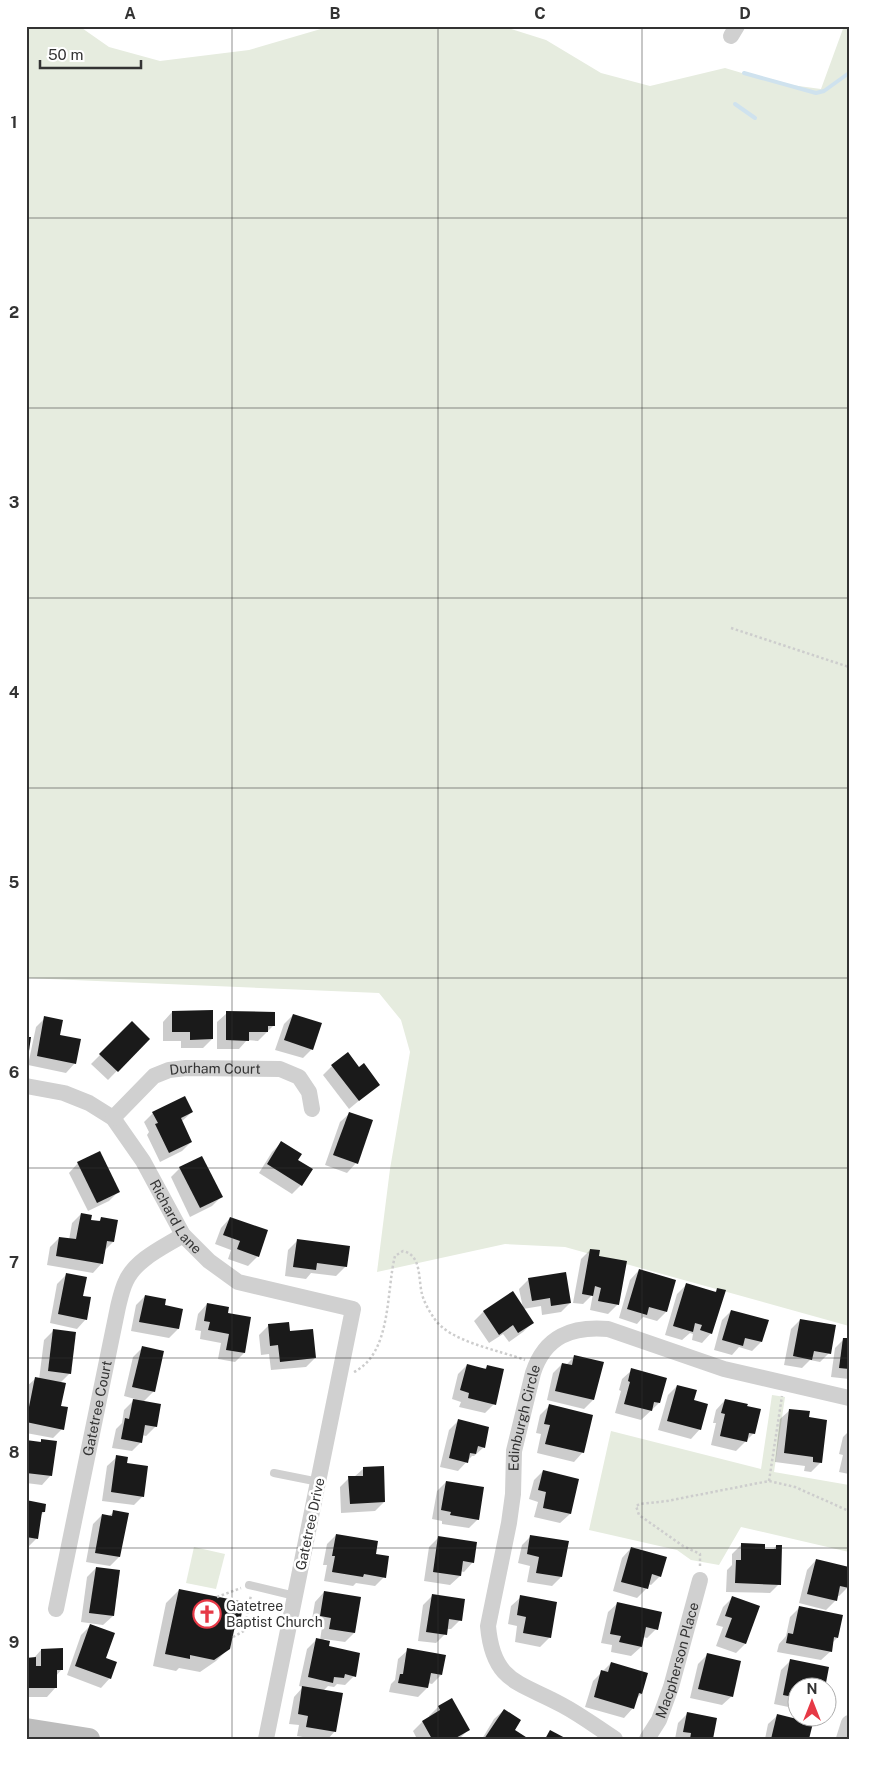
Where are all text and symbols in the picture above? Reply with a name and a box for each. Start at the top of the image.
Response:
text: A [124,4,136,23]
text: B [330,4,341,23]
text: C [534,4,546,23]
text: D [739,4,751,23]
scale bar [40,38,141,70]
text: 50 m [48,46,83,63]
text: 1 [11,113,17,132]
text: 2 [9,303,19,322]
text: 3 [9,493,19,512]
text: 4 [9,683,20,702]
text: 5 [9,873,20,892]
street label: Durham Court [169,1060,261,1078]
text: 6 [9,1063,19,1082]
street label: Richard Lane [147,1177,205,1257]
text: 7 [9,1253,19,1272]
street label: Gatetree Court [80,1359,115,1457]
street label: Edinburgh Circle [506,1362,543,1471]
text: 8 [9,1443,20,1462]
street label: Gatetree Drive [292,1476,328,1572]
place label: Gatetree Baptist Church [226,1598,323,1630]
church icon: Gatetree Baptist Church [192,1599,222,1629]
street label: Macpherson Place [652,1600,702,1721]
text: 9 [9,1633,19,1652]
north arrow [788,1678,838,1728]
text: N [807,1681,817,1697]

